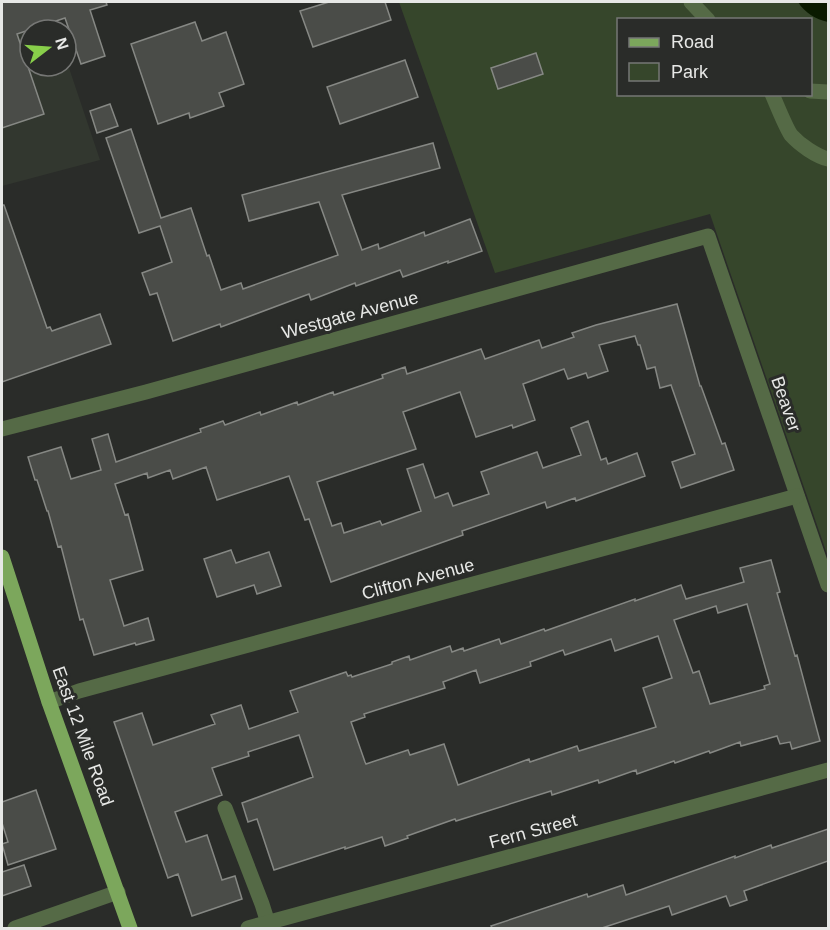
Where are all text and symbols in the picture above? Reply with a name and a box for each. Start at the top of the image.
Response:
north arrow [18,18,78,78]
legend [617,18,812,96]
text: Road [671,32,714,52]
text: N [52,36,72,52]
text: Park [671,62,709,82]
street label: Westgate Avenue [280,287,420,343]
street label: Beaver [767,374,805,434]
street label: Clifton Avenue [360,554,476,604]
street label: East 12 Mile Road [48,663,118,809]
street label: Fern Street [487,810,579,852]

